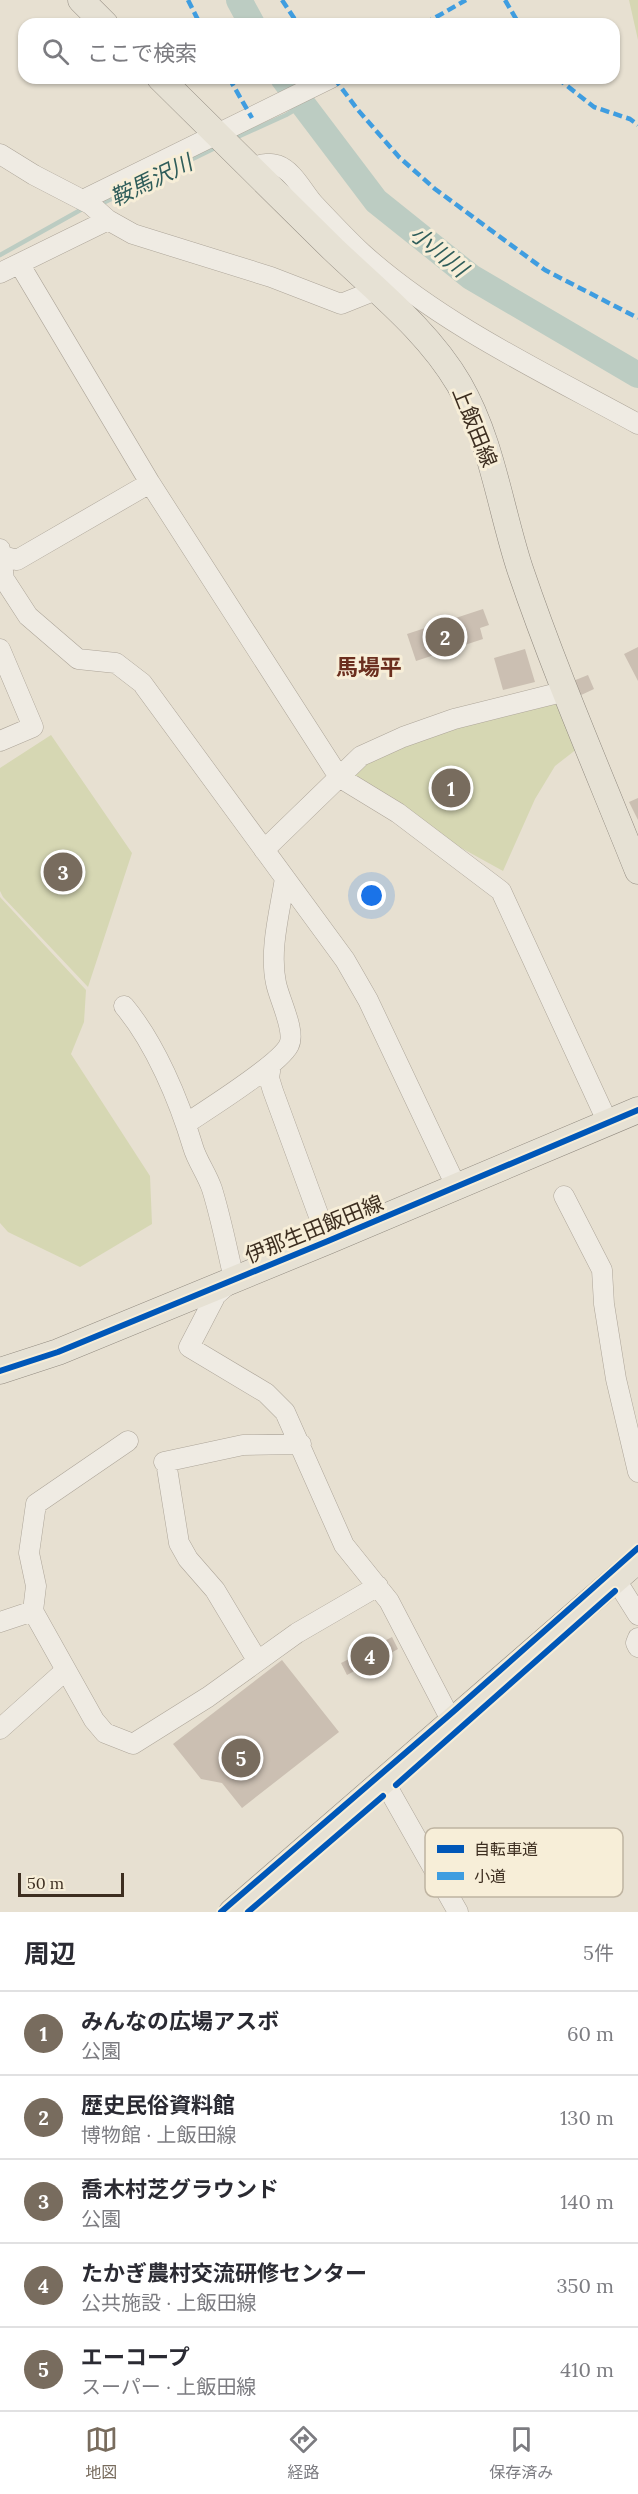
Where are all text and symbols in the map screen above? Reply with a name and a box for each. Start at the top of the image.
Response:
search box [18,18,620,84]
icon: search [39,35,72,68]
text: ここで検索 [87,39,197,67]
water label: 鞍馬沢川 [105,147,198,212]
water label: 小川川 [405,219,475,284]
street label: 上飯田線 [447,383,503,471]
pin: 2 [426,614,464,660]
district label: 馬場平 [336,653,402,681]
pin: 1 [432,766,470,810]
pin: 3 [44,850,82,894]
your location [357,881,386,910]
street label: 伊那生田飯田線 [241,1189,387,1269]
pin: 4 [350,1634,389,1678]
pin: 5 [222,1736,260,1780]
legend [425,1828,623,1897]
text: 自転車道 [474,1839,538,1859]
text: 小道 [474,1866,506,1886]
scale bar [18,1870,124,1898]
text: 50 m [27,1873,64,1893]
text: 周辺 [24,1937,76,1970]
text: 5件 [583,1940,614,1965]
text: みんなの広場アスボ [81,2007,279,2035]
text: 1 [39,2021,48,2046]
text: 60 m [567,2021,614,2046]
text: 公園 [81,2038,121,2063]
text: 歴史民俗資料館 [81,2091,235,2119]
text: 2 [38,2105,49,2130]
text: 130 m [560,2105,614,2130]
text: 博物館 · 上飯田線 [81,2122,237,2147]
text: 喬木村芝グラウンド [81,2175,279,2203]
text: 3 [38,2189,49,2214]
text: 140 m [560,2189,614,2214]
text: 公園 [81,2206,121,2231]
text: たかぎ農村交流研修センター [81,2259,367,2287]
text: 4 [38,2273,49,2298]
text: 350 m [556,2273,614,2298]
text: 公共施設 · 上飯田線 [81,2290,257,2315]
text: エーコープ [81,2343,190,2371]
text: 5 [38,2357,49,2382]
text: 410 m [560,2357,614,2382]
text: スーパー · 上飯田線 [81,2374,256,2399]
tab: 地図 [85,2423,118,2483]
tab: 経路 [287,2423,320,2483]
tab: 保存済み [489,2423,553,2483]

